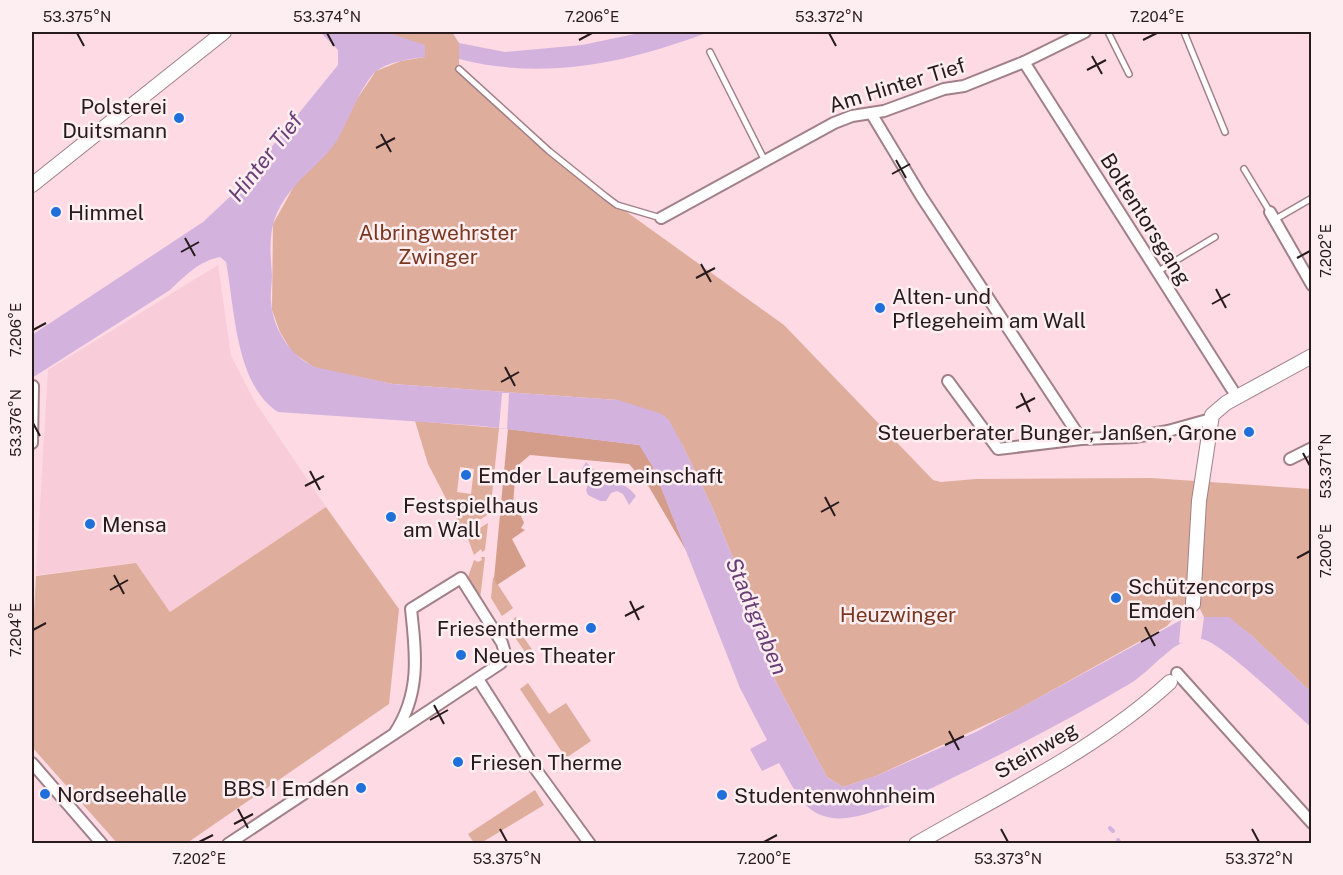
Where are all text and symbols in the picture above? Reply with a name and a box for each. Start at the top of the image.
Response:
text: 53.375°N [43,8,111,25]
text: 53.374°N [293,8,361,25]
text: 7.206°E [565,8,619,25]
text: 53.372°N [795,8,863,25]
text: 7.204°E [1130,8,1184,25]
street label: Am Hinter Tief [826,52,968,118]
place label: Polsterei Duitsmann [62,94,167,143]
water label: Hinter Tief [222,106,309,206]
marker: Polsterei Duitsmann [172,111,186,125]
street label: Boltentorsgang [1095,148,1197,290]
place label: Himmel [68,200,144,225]
marker: Himmel [49,205,63,219]
park label: Albringwehrster Zwinger [358,220,518,269]
text: 7.202°E [1317,224,1334,278]
place label: Alten- und Pflegeheim am Wall [892,284,1086,333]
marker: Alten- und Pflegeheim am Wall [873,301,887,315]
text: 7.206°E [7,303,24,357]
text: 53.376°N [7,389,24,457]
place label: Steuerberater Bunger, Janßen, Grone [877,420,1237,445]
marker: Steuerberater Bunger, Janßen, Grone [1242,425,1256,439]
text: 53.371°N [1317,433,1334,499]
place label: Emder Laufgemeinschaft [478,463,723,488]
marker: Emder Laufgemeinschaft [459,468,473,482]
place label: Festspielhaus am Wall [403,493,539,542]
marker: Festspielhaus am Wall [384,510,398,524]
place label: Mensa [102,512,167,537]
marker: Mensa [83,517,97,531]
text: 7.200°E [1317,524,1334,578]
water label: Stadtgraben [721,553,793,679]
place label: Schützencorps Emden [1128,574,1274,623]
marker: Schützencorps Emden [1109,591,1123,605]
park label: Heuzwinger [840,602,956,627]
text: 7.204°E [7,603,24,657]
place label: Friesentherme [437,616,579,641]
marker: Friesentherme [584,621,598,635]
place label: Neues Theater [473,643,616,668]
marker: Neues Theater [454,648,468,662]
street label: Steinweg [990,716,1082,784]
place label: Friesen Therme [470,750,622,775]
marker: Friesen Therme [451,755,465,769]
place label: BBS I Emden [223,776,349,801]
marker: BBS I Emden [354,781,368,795]
place label: Nordseehalle [57,782,187,807]
place label: Studentenwohnheim [734,783,935,808]
marker: Nordseehalle [38,787,52,801]
marker: Studentenwohnheim [715,788,729,802]
text: 7.202°E [172,850,226,867]
text: 53.375°N [473,850,541,867]
text: 7.200°E [737,850,791,867]
text: 53.373°N [974,850,1042,867]
text: 53.372°N [1225,850,1293,867]

